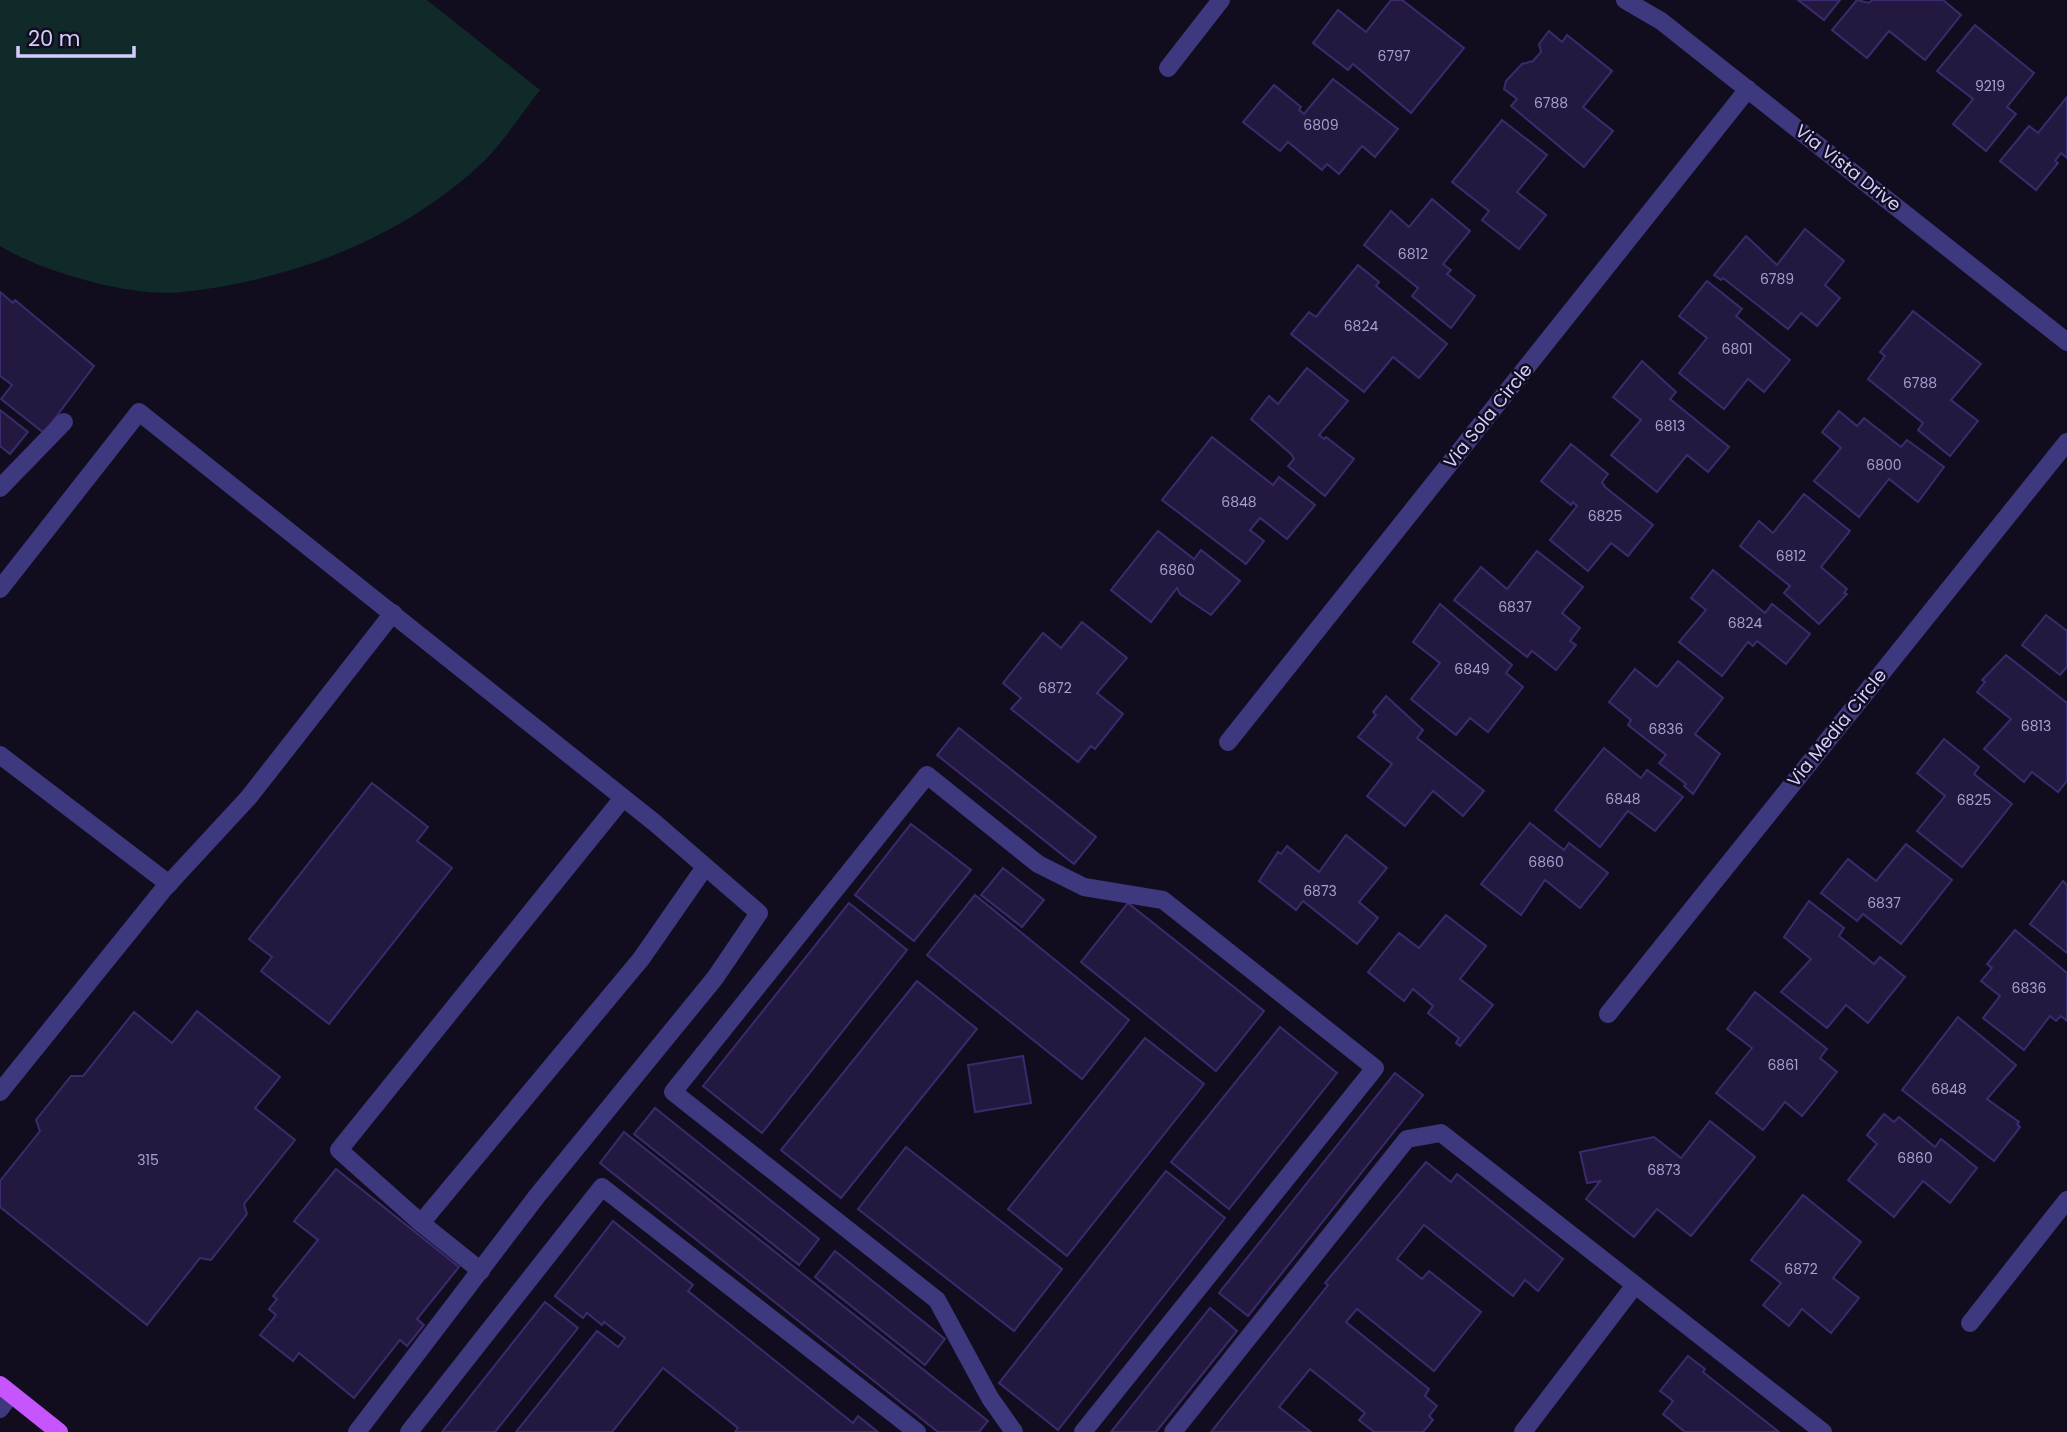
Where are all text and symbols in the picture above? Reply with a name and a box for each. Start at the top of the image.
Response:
scale bar [18,14,133,58]
text: 20 m [28,24,81,53]
house number: 6797 [1378,46,1411,66]
house number: 9219 [1975,76,2005,96]
house number: 6788 [1534,93,1568,113]
house number: 6809 [1303,115,1339,135]
street label: Via Vista Drive [1790,118,1907,217]
house number: 6812 [1398,244,1428,264]
house number: 6789 [1760,269,1794,289]
house number: 6824 [1344,316,1378,336]
house number: 6801 [1722,339,1753,359]
street label: Via Sola Circle [1437,358,1538,474]
house number: 6788 [1903,373,1937,393]
house number: 6813 [1655,416,1685,436]
house number: 6800 [1866,455,1902,475]
house number: 6848 [1221,492,1257,512]
house number: 6825 [1588,506,1622,526]
house number: 6812 [1776,546,1806,566]
house number: 6860 [1159,560,1195,580]
house number: 6837 [1498,597,1532,617]
house number: 6824 [1728,613,1762,633]
house number: 6849 [1454,659,1490,679]
street label: Via Media Circle [1781,663,1892,792]
house number: 6872 [1038,678,1072,698]
house number: 6813 [2021,716,2051,736]
house number: 6836 [1649,719,1684,739]
house number: 6848 [1605,789,1641,809]
house number: 6825 [1957,790,1991,810]
house number: 6860 [1528,852,1564,872]
house number: 6873 [1303,881,1337,901]
house number: 6837 [1867,893,1901,913]
house number: 6836 [2012,978,2047,998]
house number: 6861 [1767,1055,1799,1075]
house number: 6848 [1931,1079,1967,1099]
house number: 6860 [1897,1148,1933,1168]
house number: 315 [137,1150,159,1170]
house number: 6873 [1647,1160,1681,1180]
house number: 6872 [1784,1259,1818,1279]

